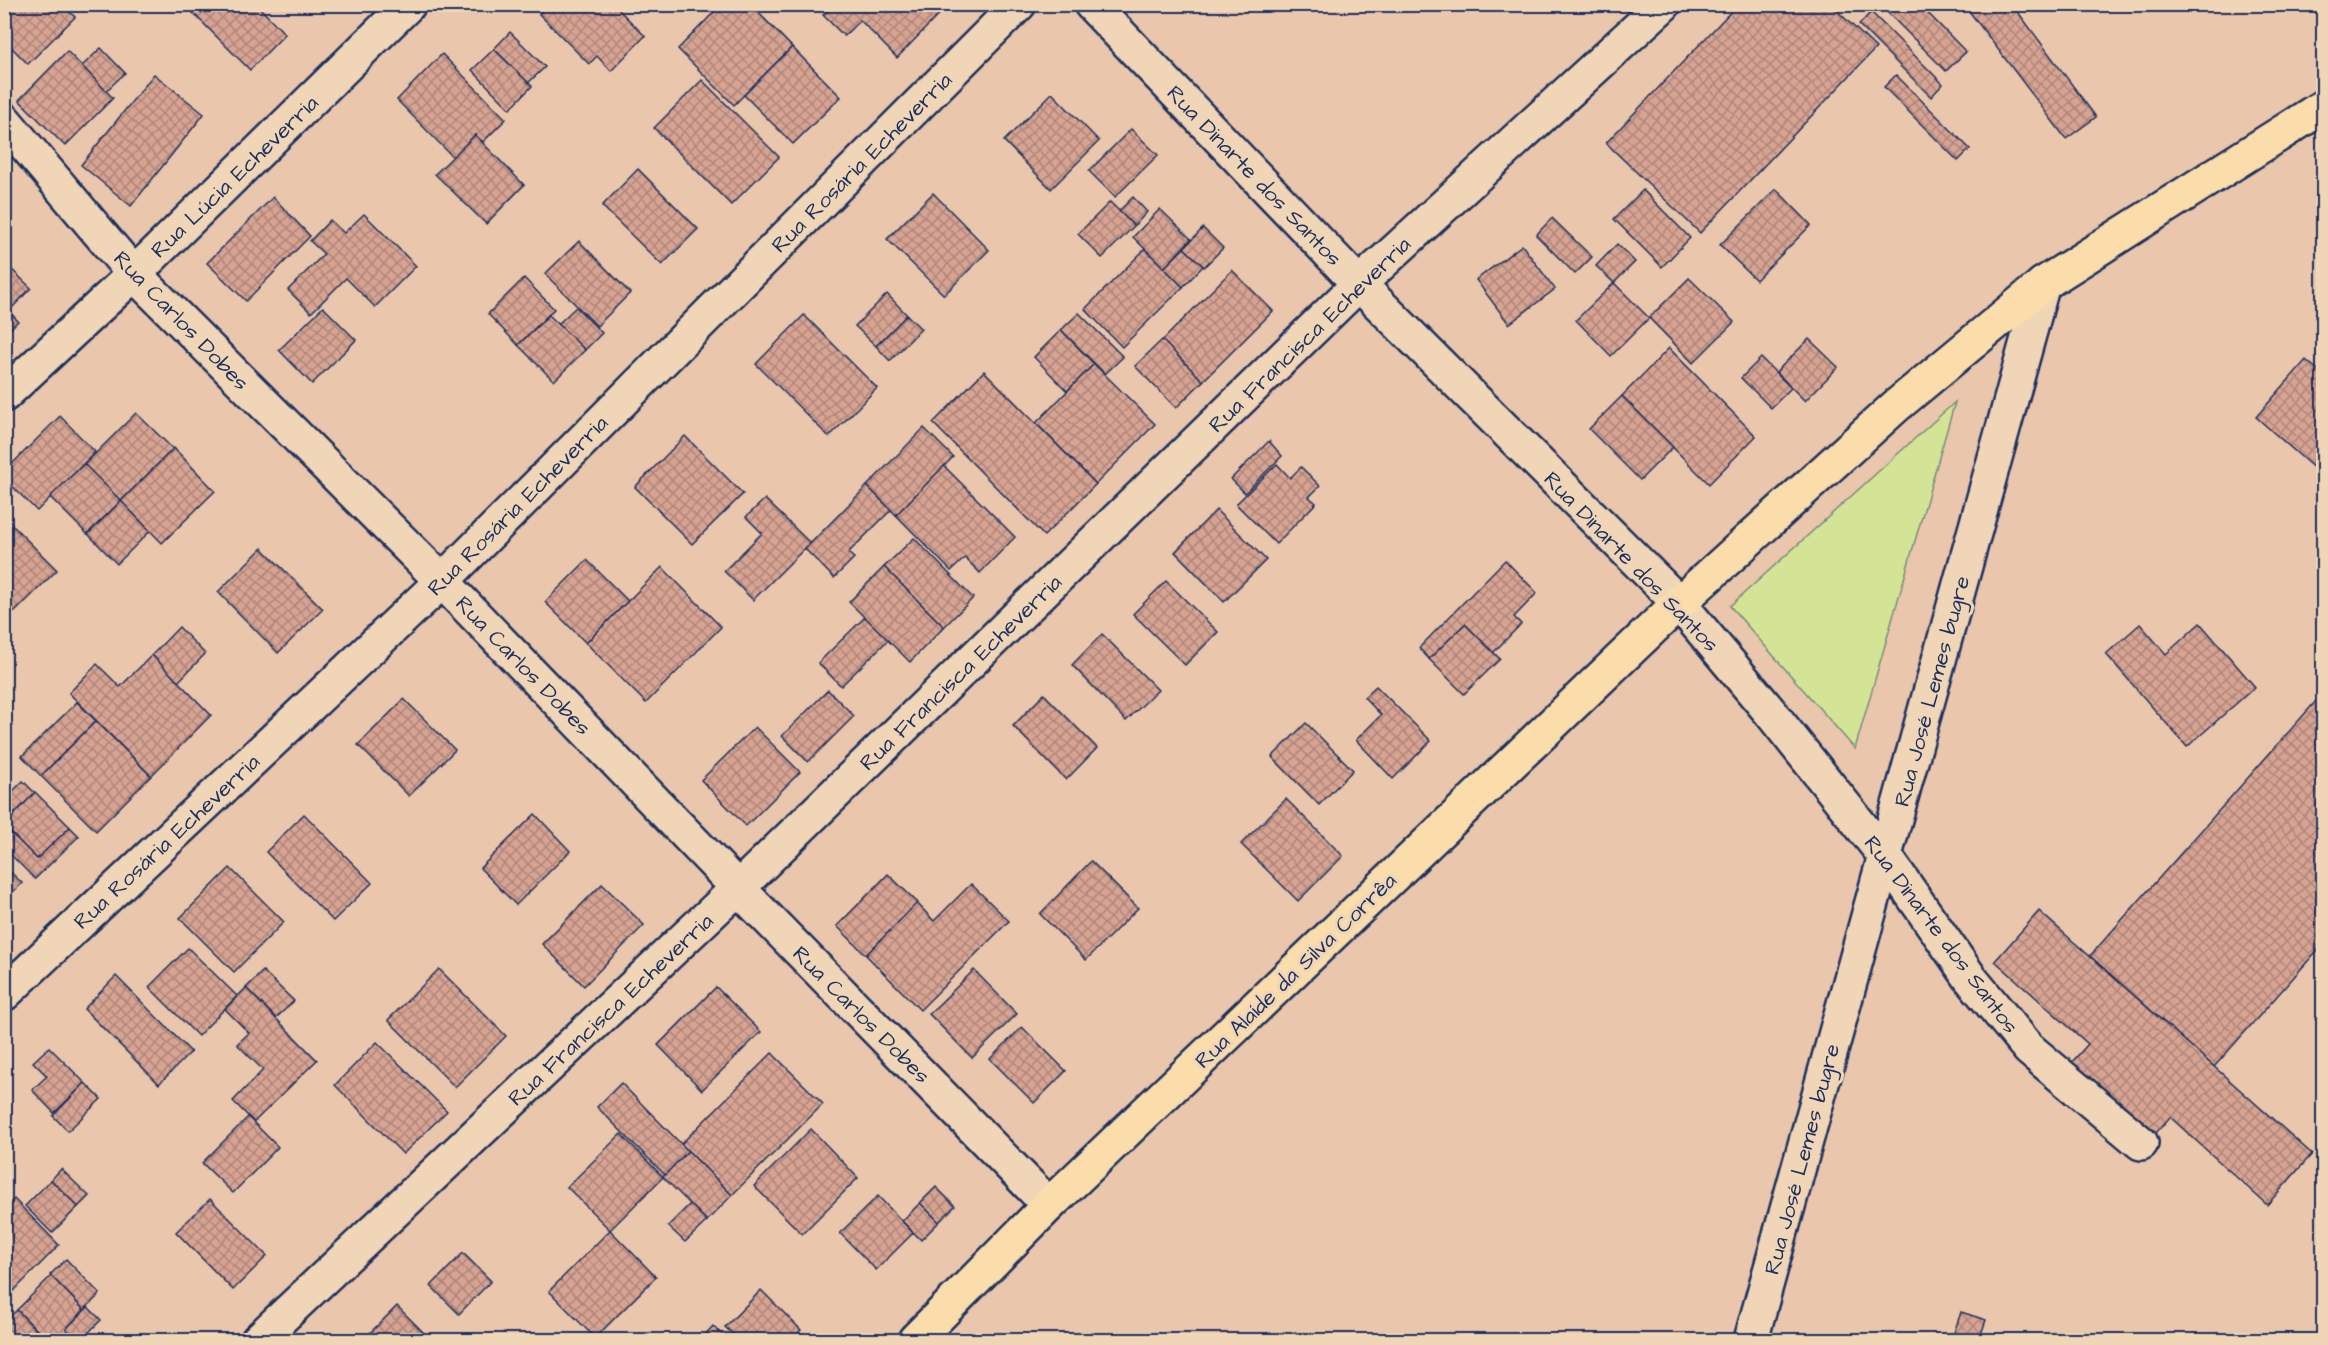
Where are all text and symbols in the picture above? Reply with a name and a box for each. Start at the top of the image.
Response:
street label: Rua Rosária Echeverria [765,66,959,260]
street label: Rua Dinarte dos Santos [1159,79,1349,273]
street label: Rua Lúcia Echeverria [144,89,326,265]
street label: Rua Francisca Echeverria [1202,230,1418,440]
street label: Rua Carlos Dobes [106,244,256,398]
street label: Rua Rosária Echeverria [421,409,615,603]
street label: Rua Dinarte dos Santos [1536,465,1726,659]
street label: Rua Francisca Echeverria [853,568,1069,778]
street label: Rua José Lemes bugre [1887,573,1979,810]
street label: Rua Carlos Dobes [448,589,598,743]
street label: Rua Rosária Echeverria [67,747,267,937]
street label: Rua Dinarte dos Santos [1856,830,2026,1040]
street label: Rua Alaíde da Silva Corrêa [1188,866,1404,1076]
street label: Rua Francisca Echeverria [502,907,721,1114]
street label: Rua Carlos Dobes [785,939,937,1091]
street label: Rua José Lemes bugre [1757,1041,1849,1278]

